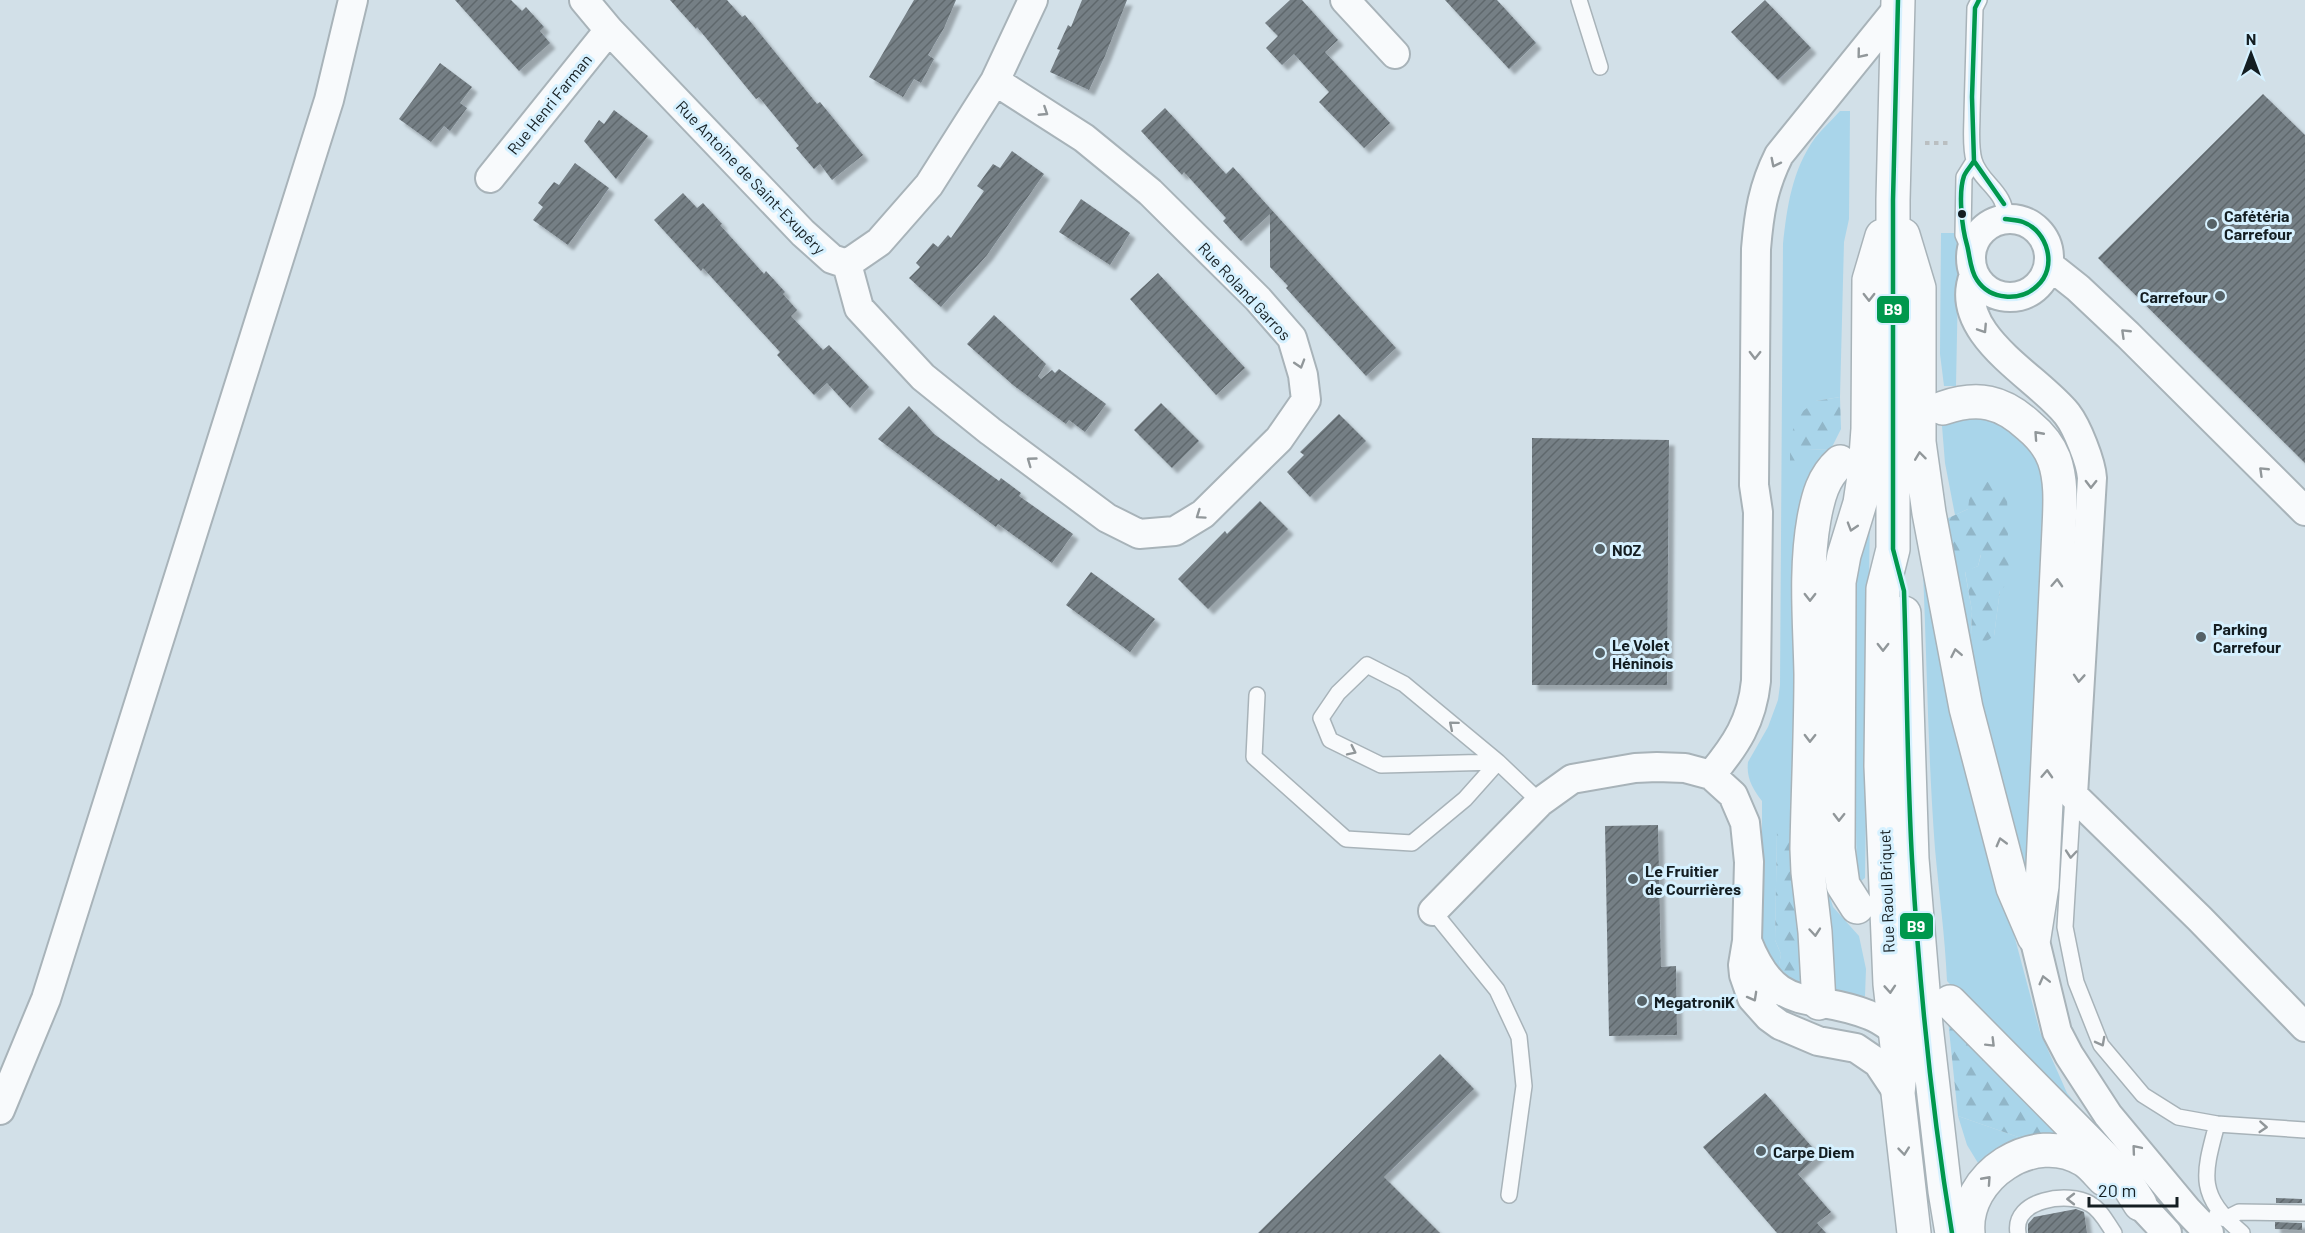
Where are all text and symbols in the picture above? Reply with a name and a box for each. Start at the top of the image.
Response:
north arrow [2221,24,2281,84]
text: N [2246,29,2256,48]
one-way arrow [1857,47,1868,58]
street label: Rue Henri Farman [503,50,595,158]
street label: Rue Antoine de Saint-Exupéry [672,96,830,258]
one-way arrow [1038,105,1048,117]
one-way arrow [1771,157,1782,168]
place label: Cafétéria Carrefour [2224,206,2292,243]
unlabelled marker [1956,208,1968,220]
marker: Cafétéria Carrefour [2205,217,2219,231]
street label: Rue Roland Garros [1195,238,1295,344]
place label: Carrefour [2140,287,2208,306]
marker: Carrefour [2213,289,2227,303]
one-way arrow [1863,292,1875,301]
line badge: B9 [1876,295,1910,324]
text: B9 [1884,299,1902,318]
one-way arrow [1975,323,1987,333]
one-way arrow [2122,329,2133,340]
one-way arrow [1749,351,1761,360]
one-way arrow [1293,358,1305,369]
one-way arrow [2034,431,2045,441]
one-way arrow [1915,451,1927,460]
one-way arrow [1027,458,1038,469]
one-way arrow [2259,467,2270,478]
one-way arrow [2085,479,2098,488]
one-way arrow [1195,508,1206,519]
one-way arrow [1847,521,1860,532]
place label: NOZ [1612,540,1642,559]
marker: NOZ [1593,542,1607,556]
one-way arrow [2050,579,2063,588]
one-way arrow [1804,592,1816,601]
place label: Parking Carrefour [2213,619,2281,656]
marker: Parking Carrefour [2194,630,2208,644]
place label: Le Volet Héninois [1612,635,1673,672]
one-way arrow [1877,643,1889,652]
marker: Le Volet Héninois [1593,646,1607,660]
one-way arrow [1950,648,1963,658]
one-way arrow [2073,674,2086,683]
one-way arrow [1449,721,1460,732]
one-way arrow [1803,733,1816,742]
one-way arrow [1346,744,1357,756]
one-way arrow [2041,769,2054,778]
one-way arrow [1833,812,1845,821]
street label: Rue Raoul Briquet [1874,829,1898,953]
one-way arrow [1996,837,2008,848]
one-way arrow [2065,849,2078,858]
place label: Le Fruitier de Courrières [1645,861,1741,898]
marker: Le Fruitier de Courrières [1626,872,1640,886]
line badge: B9 [1899,912,1934,940]
text: B9 [1907,916,1925,935]
one-way arrow [1808,927,1821,937]
one-way arrow [2038,975,2051,985]
one-way arrow [1884,984,1897,993]
one-way arrow [1746,991,1757,1001]
place label: MegatroniK [1654,992,1735,1011]
marker: MegatroniK [1635,994,1649,1008]
one-way arrow [1984,1036,1995,1047]
one-way arrow [2094,1036,2105,1046]
one-way arrow [2259,1120,2268,1133]
place label: Carpe Diem [1773,1142,1854,1161]
marker: Carpe Diem [1754,1144,1768,1158]
one-way arrow [2132,1144,2143,1155]
one-way arrow [1898,1147,1910,1156]
scale bar [2089,1170,2178,1208]
one-way arrow [1980,1176,1991,1187]
text: 20 m [2098,1179,2136,1201]
one-way arrow [2066,1193,2075,1206]

